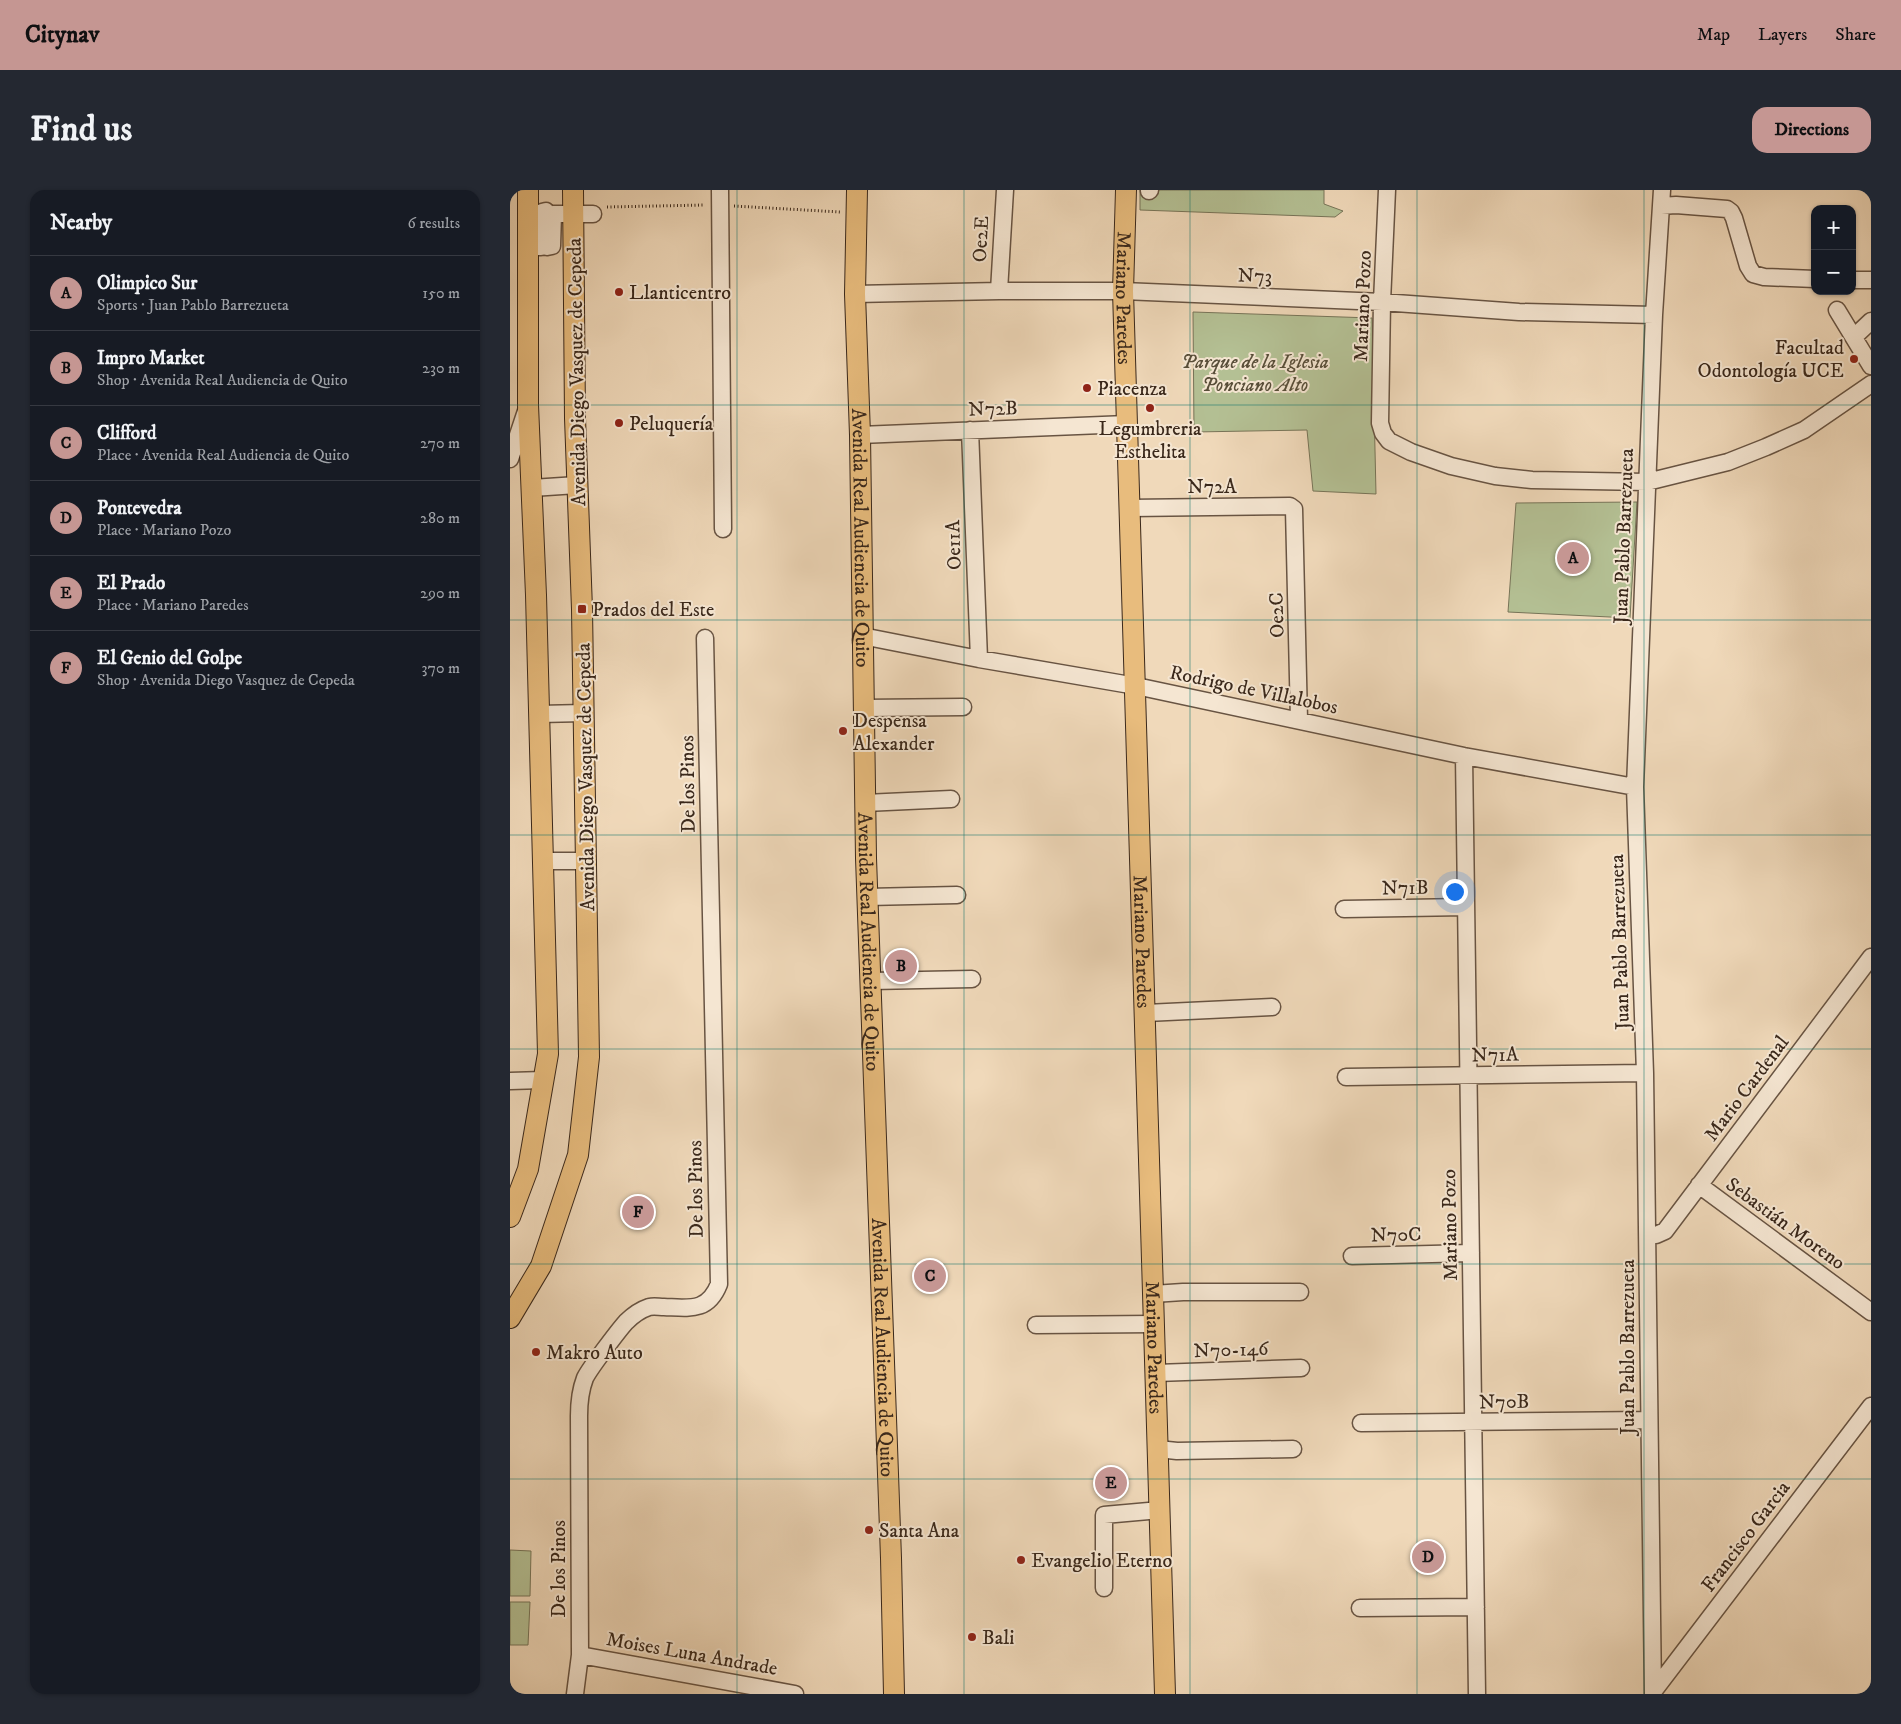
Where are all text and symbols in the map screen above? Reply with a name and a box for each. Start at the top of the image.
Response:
text: Citynav [25,20,99,50]
text: Map [1697,24,1730,46]
text: Layers [1758,24,1807,46]
text: Share [1835,24,1876,46]
button: Directions [1752,107,1871,153]
text: Find us [30,108,132,152]
map controls [1811,205,1856,295]
button: + [1811,205,1856,250]
text: Nearby [50,210,112,236]
text: 6 results [407,213,460,233]
street label: Oe2E [968,215,995,263]
street label: Mariano Paredes [1109,231,1136,365]
street label: Avenida Diego Vasquez de Cepeda [563,237,592,506]
street label: Mariano Pozo [1349,250,1378,362]
button: − [1811,250,1856,295]
street label: N73 [1237,263,1273,290]
text: Olimpico Sur [97,272,197,295]
place label: Llanticentro [629,281,731,306]
text: A [61,283,71,303]
text: 150 m [422,283,460,303]
marker: Llanticentro [613,286,625,298]
text: Sports · Juan Pablo Barrezueta [97,295,289,315]
place label: Facultad Odontología UCE [1698,336,1844,384]
text: Impro Market [97,347,205,370]
park label: Parque de la Iglesia Ponciano Alto [1181,350,1329,398]
marker: Facultad Odontología UCE [1848,353,1860,365]
text: B [61,358,71,378]
text: 230 m [422,358,460,378]
text: Shop · Avenida Real Audiencia de Quito [97,370,347,390]
place label: Piacenza [1097,377,1167,402]
marker: Piacenza [1081,382,1093,394]
street label: N72B [968,396,1018,423]
marker: Legumbreria Esthelita [1144,402,1156,414]
street label: Avenida Real Audiencia de Quito [845,408,874,668]
place label: Peluquería [629,412,714,437]
marker: Peluquería [613,417,625,429]
place label: Legumbreria Esthelita [1098,417,1202,465]
text: Clifford [97,422,157,445]
text: C [61,433,71,453]
text: 270 m [420,433,460,453]
text: Place · Avenida Real Audiencia de Quito [97,445,349,465]
street label: Juan Pablo Barrezueta [1609,447,1640,626]
street label: N72A [1187,475,1237,500]
text: Pontevedra [97,497,182,520]
text: D [60,508,72,528]
text: 280 m [420,508,460,528]
street label: Oe11A [941,519,968,570]
text: Place · Mariano Pozo [97,520,231,540]
pin: A [1557,539,1589,577]
text: El Prado [97,572,165,595]
text: E [60,583,72,603]
text: 290 m [420,583,460,603]
street label: Oe2C [1265,592,1290,638]
text: Place · Mariano Paredes [97,595,248,615]
place label: Prados del Este [592,598,714,623]
marker: Prados del Este [576,603,588,615]
street label: Avenida Diego Vasquez de Cepeda [572,642,601,911]
text: El Genio del Golpe [97,647,242,670]
text: F [61,658,71,678]
text: 370 m [422,658,460,678]
street label: Rodrigo de Villalobos [1167,660,1340,721]
text: Shop · Avenida Diego Vasquez de Cepeda [97,670,355,690]
place label: Despensa Alexander [853,709,935,757]
marker: Despensa Alexander [837,725,849,737]
street label: De los Pinos [675,735,702,833]
street label: Avenida Real Audiencia de Quito [851,812,885,1072]
street label: Juan Pablo Barrezueta [1605,853,1636,1032]
street label: Mariano Paredes [1126,875,1155,1009]
street label: N71B [1381,876,1429,901]
your location [1442,879,1468,905]
pin: B [885,947,917,985]
street label: Mario Cardenal [1699,1031,1795,1147]
street label: N71A [1471,1043,1519,1068]
street label: De los Pinos [683,1140,710,1238]
street label: Mariano Pozo [1437,1169,1464,1281]
street label: Sebastián Moreno [1720,1172,1850,1276]
pin: F [622,1193,654,1231]
street label: Avenida Real Audiencia de Quito [865,1218,899,1478]
street label: N70C [1370,1223,1422,1248]
pin: C [914,1257,946,1295]
street label: Juan Pablo Barrezueta [1616,1259,1641,1437]
street label: Mariano Paredes [1139,1281,1168,1415]
street label: N70-146 [1193,1337,1270,1364]
place label: Makro Auto [546,1341,643,1366]
marker: Makro Auto [530,1346,542,1358]
street label: N70B [1479,1390,1529,1415]
pin: E [1095,1464,1127,1502]
street label: Francisco Garcia [1696,1476,1796,1597]
place label: Santa Ana [879,1519,960,1544]
street label: De los Pinos [547,1520,572,1618]
marker: Santa Ana [863,1524,875,1536]
pin: D [1412,1538,1444,1576]
place label: Evangelio Eterno [1031,1549,1172,1574]
marker: Evangelio Eterno [1015,1554,1027,1566]
place label: Bali [982,1626,1014,1651]
street label: Moises Luna Andrade [604,1627,779,1682]
marker: Bali [966,1631,978,1643]

